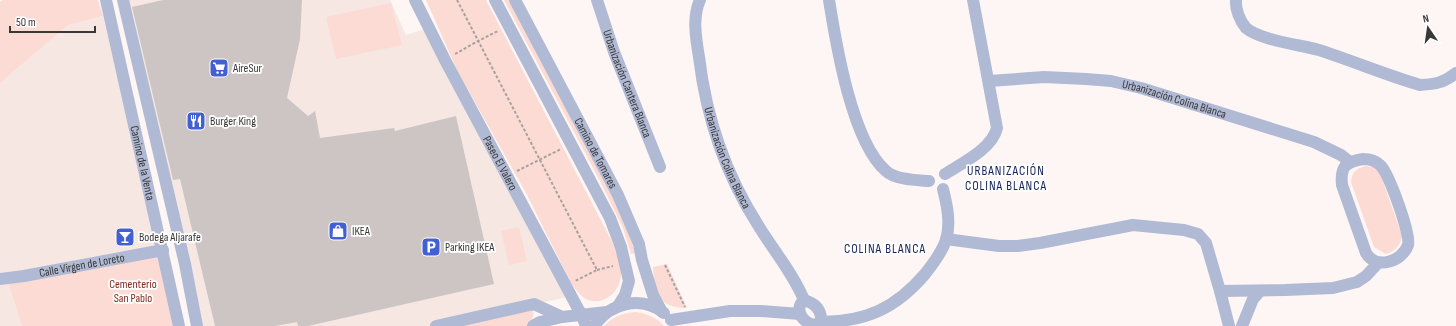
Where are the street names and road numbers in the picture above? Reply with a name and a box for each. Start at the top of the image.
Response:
street label: Urbanización Cantera Blanca [600,28,655,140]
street label: Urbanización Colina Blanca [1121,76,1229,122]
street label: Urbanización Colina Blanca [701,105,754,212]
street label: Camino de Tomares [571,115,621,191]
street label: Camino de la Venta [127,124,158,202]
street label: Paseo El Valero [479,133,521,193]
street label: Calle Virgen de Loreto [38,250,126,281]

